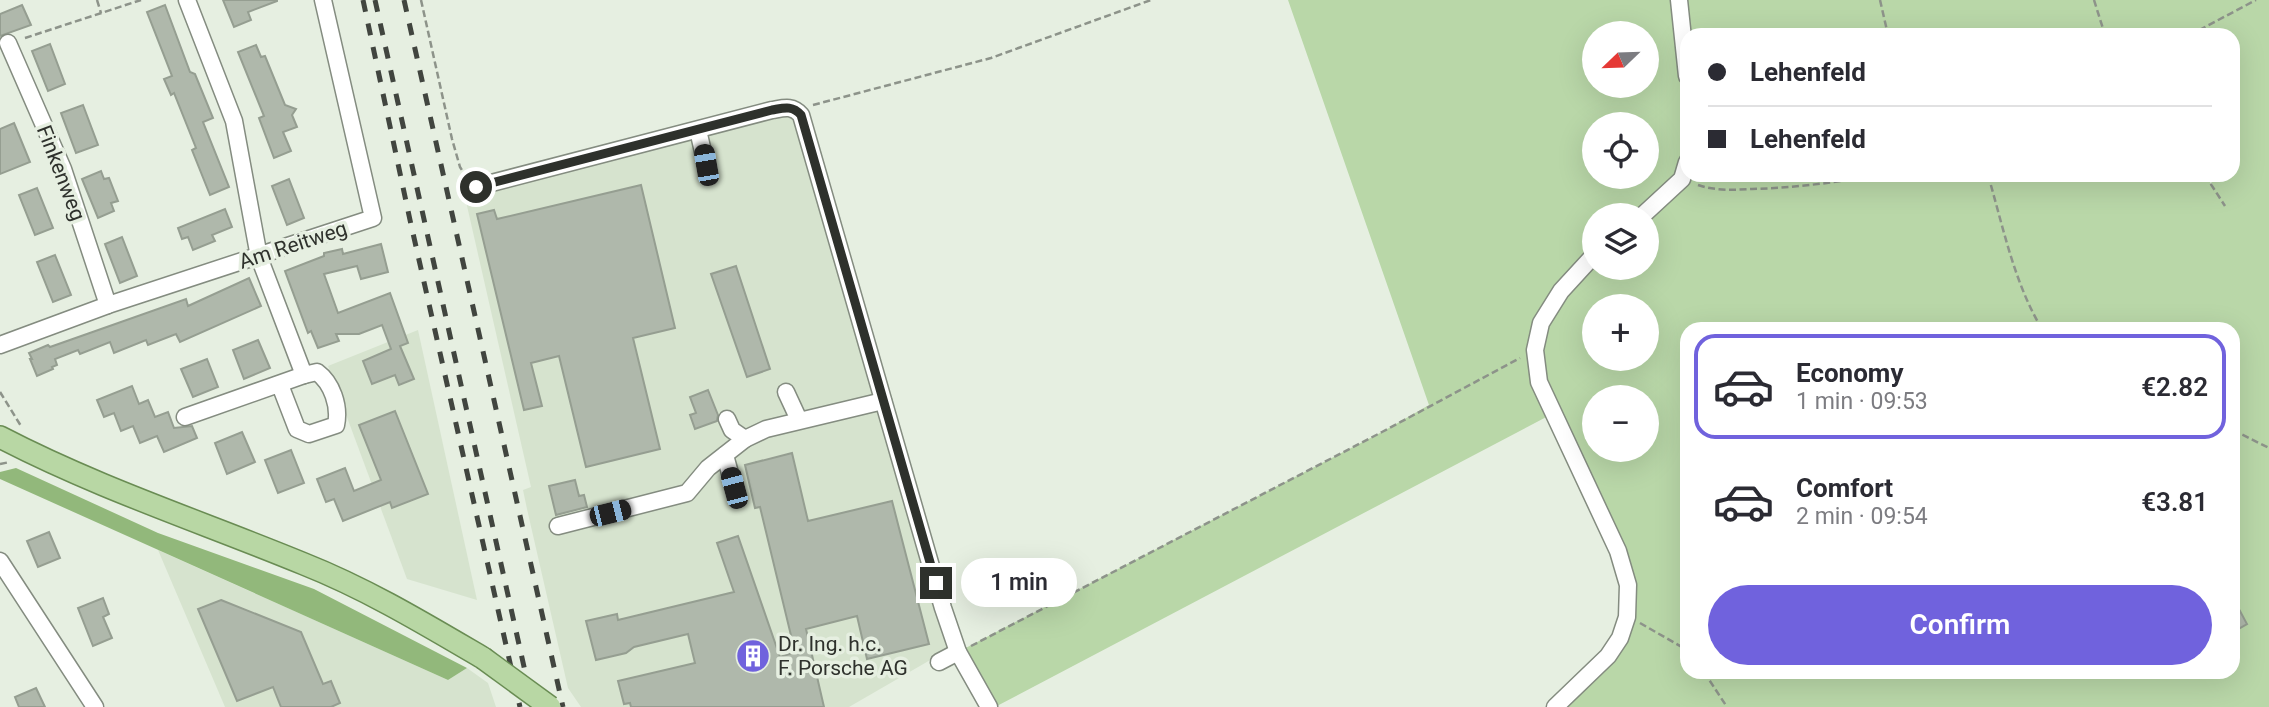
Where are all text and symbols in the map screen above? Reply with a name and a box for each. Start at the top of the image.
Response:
north arrow [1582,21,1659,98]
map controls [1582,21,1659,462]
text: Lehenfeld [1750,57,1866,87]
button: locate [1582,112,1659,189]
street label: Finkenweg [32,122,90,224]
text: Lehenfeld [1750,124,1866,154]
car [693,142,720,188]
route start [460,171,492,203]
button: layers [1582,203,1659,280]
street label: Am Reitweg [236,216,350,274]
button: + [1582,294,1659,371]
icon: car [1712,355,1775,418]
text: Economy [1796,358,1903,388]
text: €2.82 [2141,372,2208,402]
button: − [1582,385,1659,462]
text: 1 min · 09:53 [1796,388,1928,415]
car [719,465,750,511]
icon: car [1712,470,1775,533]
text: Comfort [1796,473,1893,503]
text: €3.81 [2141,487,2208,517]
car [588,498,633,528]
text: 2 min · 09:54 [1796,503,1928,530]
callout: 1 min [960,558,1076,608]
route end [920,567,952,599]
text: 1 min [990,569,1048,596]
button: Confirm [1708,585,2212,665]
place label: Dr. Ing. h.c. F. Porsche AG [778,632,908,680]
building icon: Dr. Ing. h.c. F. Porsche AG [734,637,772,675]

